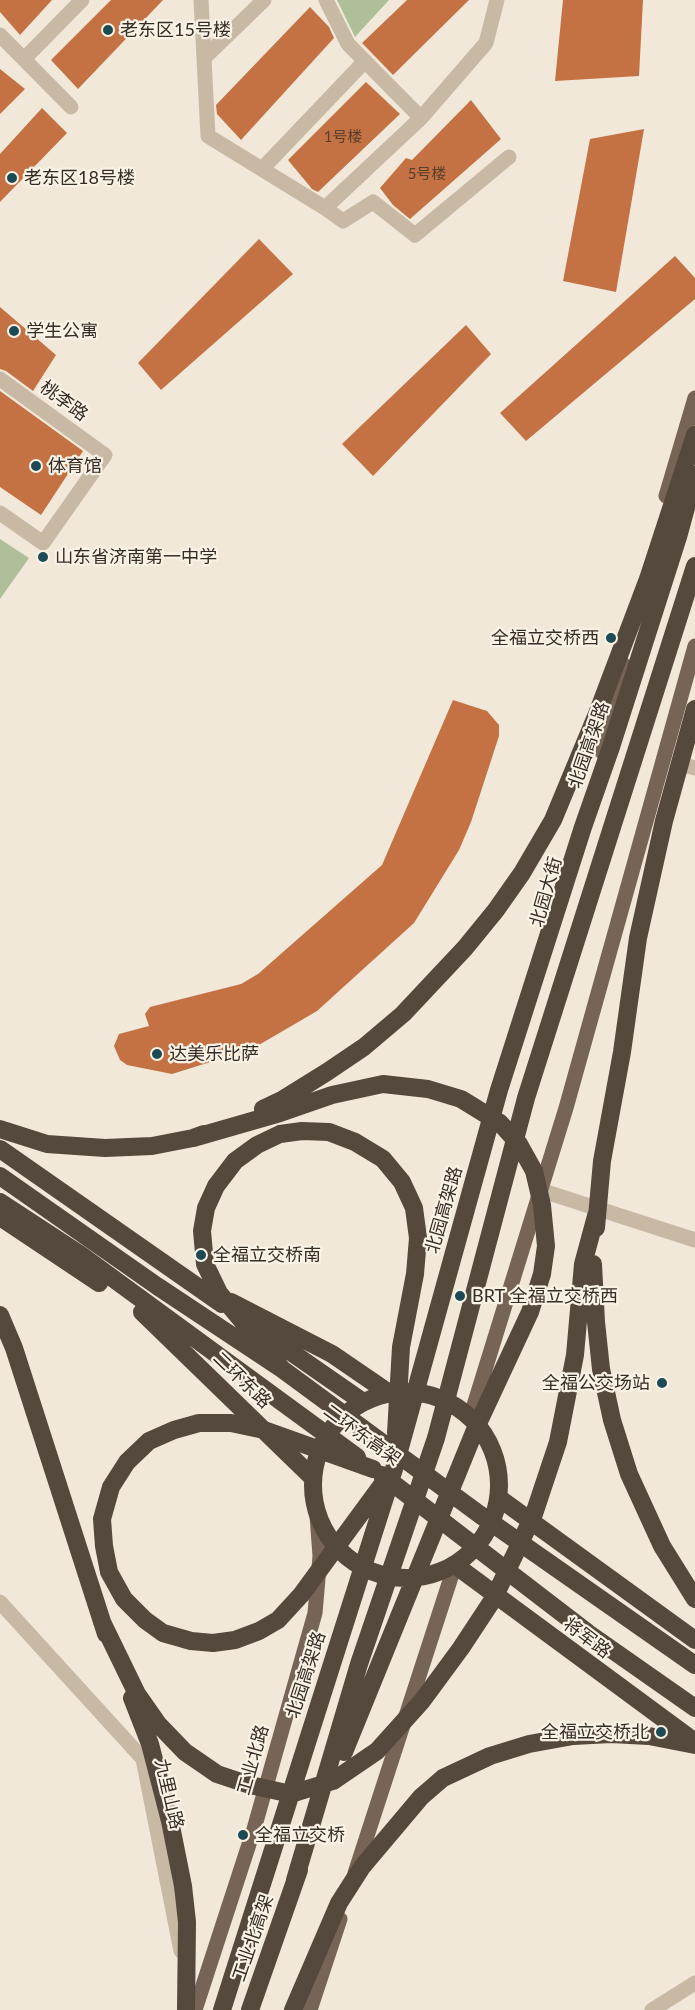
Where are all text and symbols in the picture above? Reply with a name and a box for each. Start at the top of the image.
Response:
place label: 老东区15号楼 [120,19,231,41]
marker: 老东区15号楼 [101,23,115,37]
house number: 1号楼 [324,128,362,146]
house number: 5号楼 [408,165,446,183]
place label: 老东区18号楼 [24,167,135,189]
marker: 老东区18号楼 [5,171,19,185]
place label: 学生公寓 [26,320,98,342]
marker: 学生公寓 [7,324,21,338]
street label: 桃李路 [36,376,92,426]
place label: 体育馆 [48,455,102,477]
marker: 体育馆 [29,459,43,473]
place label: 山东省济南第一中学 [55,546,217,568]
marker: 山东省济南第一中学 [36,550,50,564]
place label: 全福立交桥西 [491,627,599,649]
marker: 全福立交桥西 [604,631,618,645]
street label: 北园高架路 [564,699,614,791]
street label: 北园大街 [526,854,566,930]
place label: 达美乐比萨 [169,1043,259,1065]
marker: 达美乐比萨 [150,1047,164,1061]
street label: 北园高架路 [421,1164,467,1256]
place label: 全福立交桥南 [213,1244,321,1266]
marker: 全福立交桥南 [194,1248,208,1262]
place label: BRT 全福立交桥西 [472,1285,618,1307]
marker: BRT 全福立交桥西 [453,1289,467,1303]
street label: 二环东路 [209,1347,275,1413]
place label: 全福公交场站 [542,1372,650,1394]
marker: 全福公交场站 [655,1376,669,1390]
street label: 二环东高架 [319,1400,405,1470]
street label: 将军路 [559,1613,615,1663]
street label: 北园高架路 [282,1629,330,1721]
place label: 全福立交桥北 [541,1721,649,1743]
street label: 工业北路 [233,1722,273,1798]
marker: 全福立交桥北 [654,1725,668,1739]
street label: 九里山路 [150,1756,188,1832]
place label: 全福立交桥 [255,1824,345,1846]
marker: 全福立交桥 [236,1828,250,1842]
street label: 工业北高架 [228,1892,278,1984]

